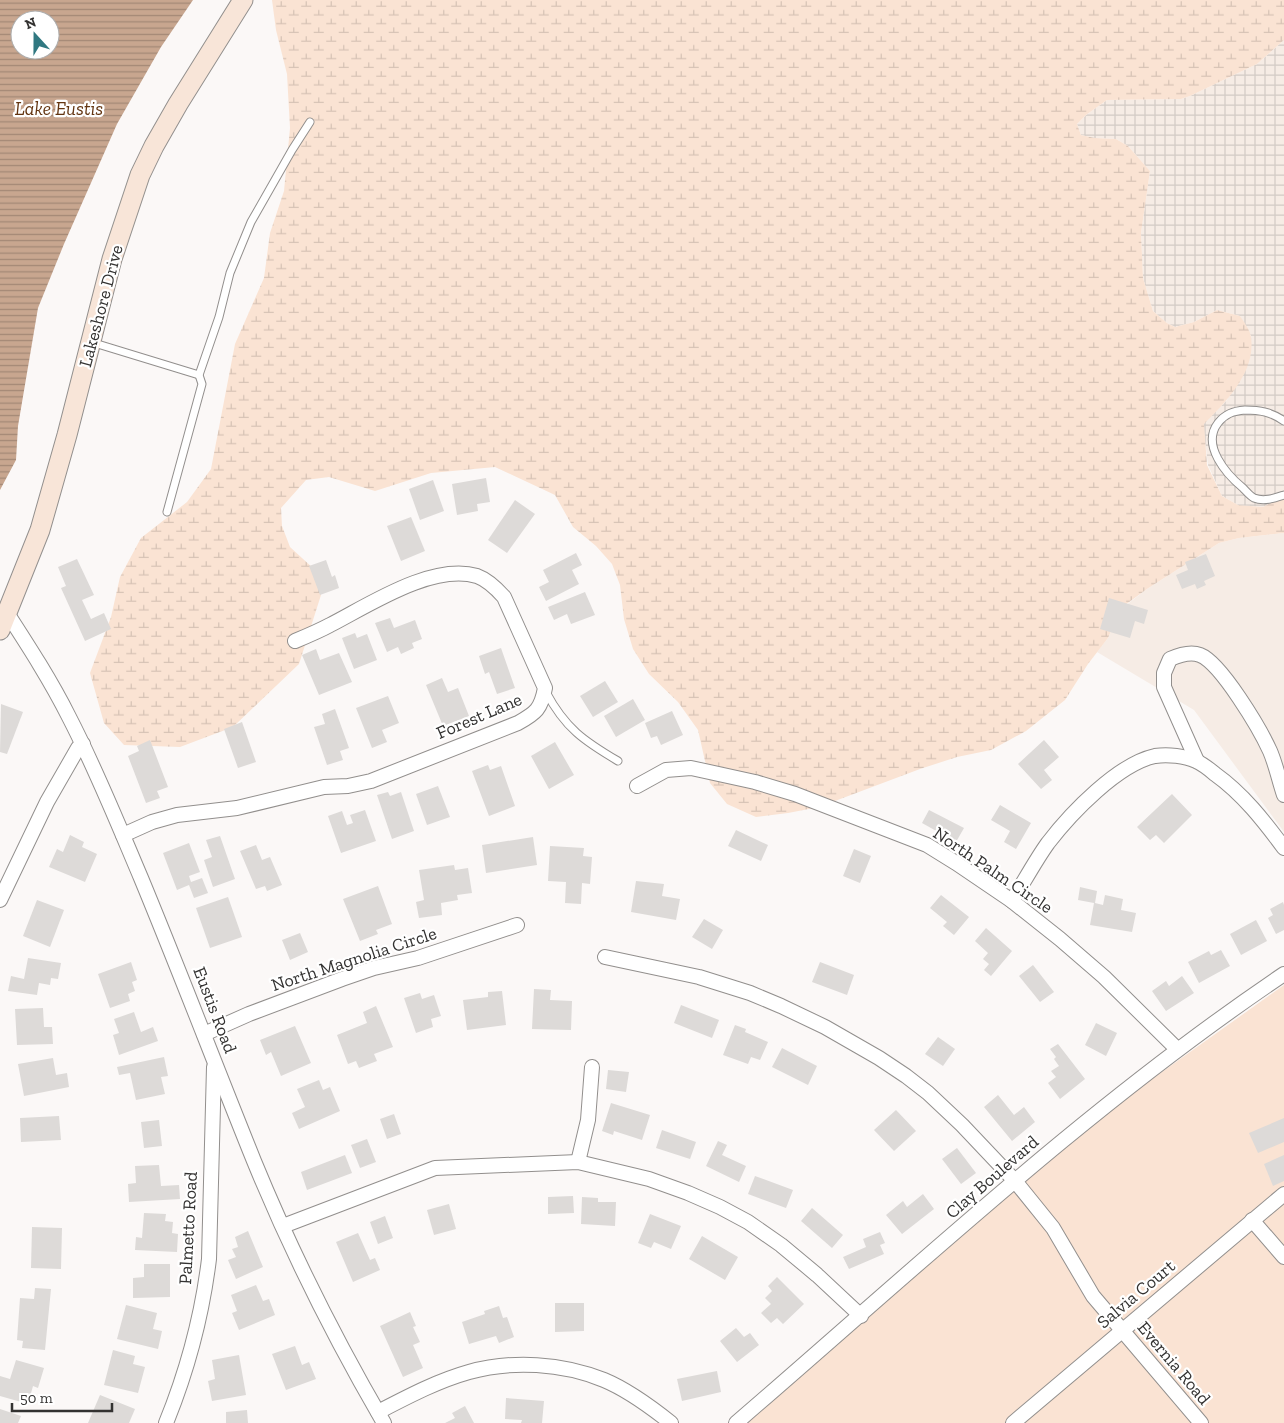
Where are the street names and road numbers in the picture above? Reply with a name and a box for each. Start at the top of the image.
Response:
street label: Lakeshore Drive [74,242,128,370]
street label: Forest Lane [433,688,525,744]
street label: North Palm Circle [929,822,1057,918]
street label: North Magnolia Circle [269,922,439,996]
street label: Eustis Road [188,964,242,1057]
street label: Clay Boulevard [941,1131,1043,1223]
street label: Palmetto Road [174,1171,202,1285]
street label: Salvia Court [1093,1255,1180,1333]
street label: Evernia Road [1133,1317,1215,1409]

